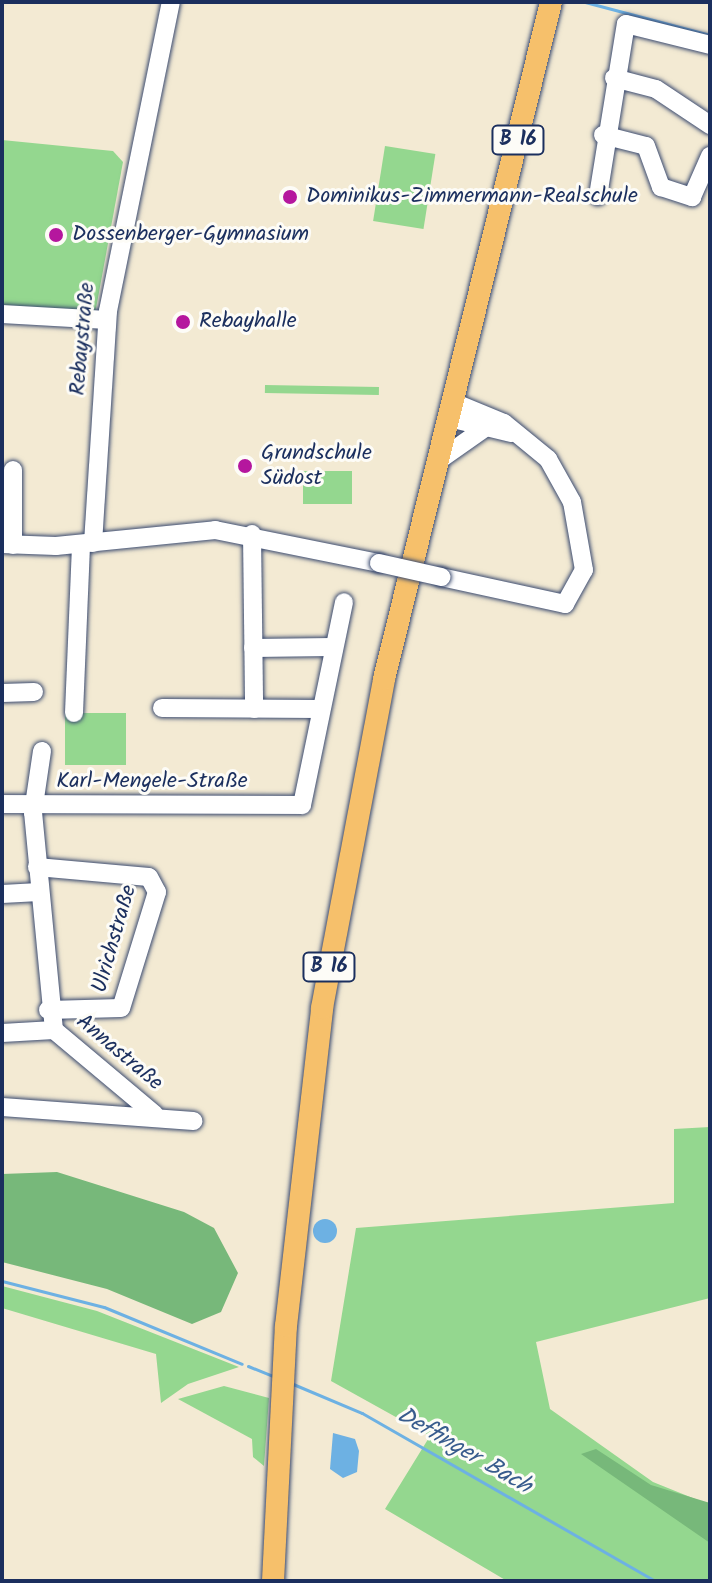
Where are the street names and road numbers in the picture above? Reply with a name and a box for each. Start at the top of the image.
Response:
road number: B 16 [490,124,546,156]
street label: Rebaystraße [65,281,101,397]
street label: Karl-Mengele-Straße [56,769,248,795]
street label: Ulrichstraße [87,882,143,996]
road number: B 16 [301,951,357,983]
street label: Annastraße [70,1009,168,1097]

